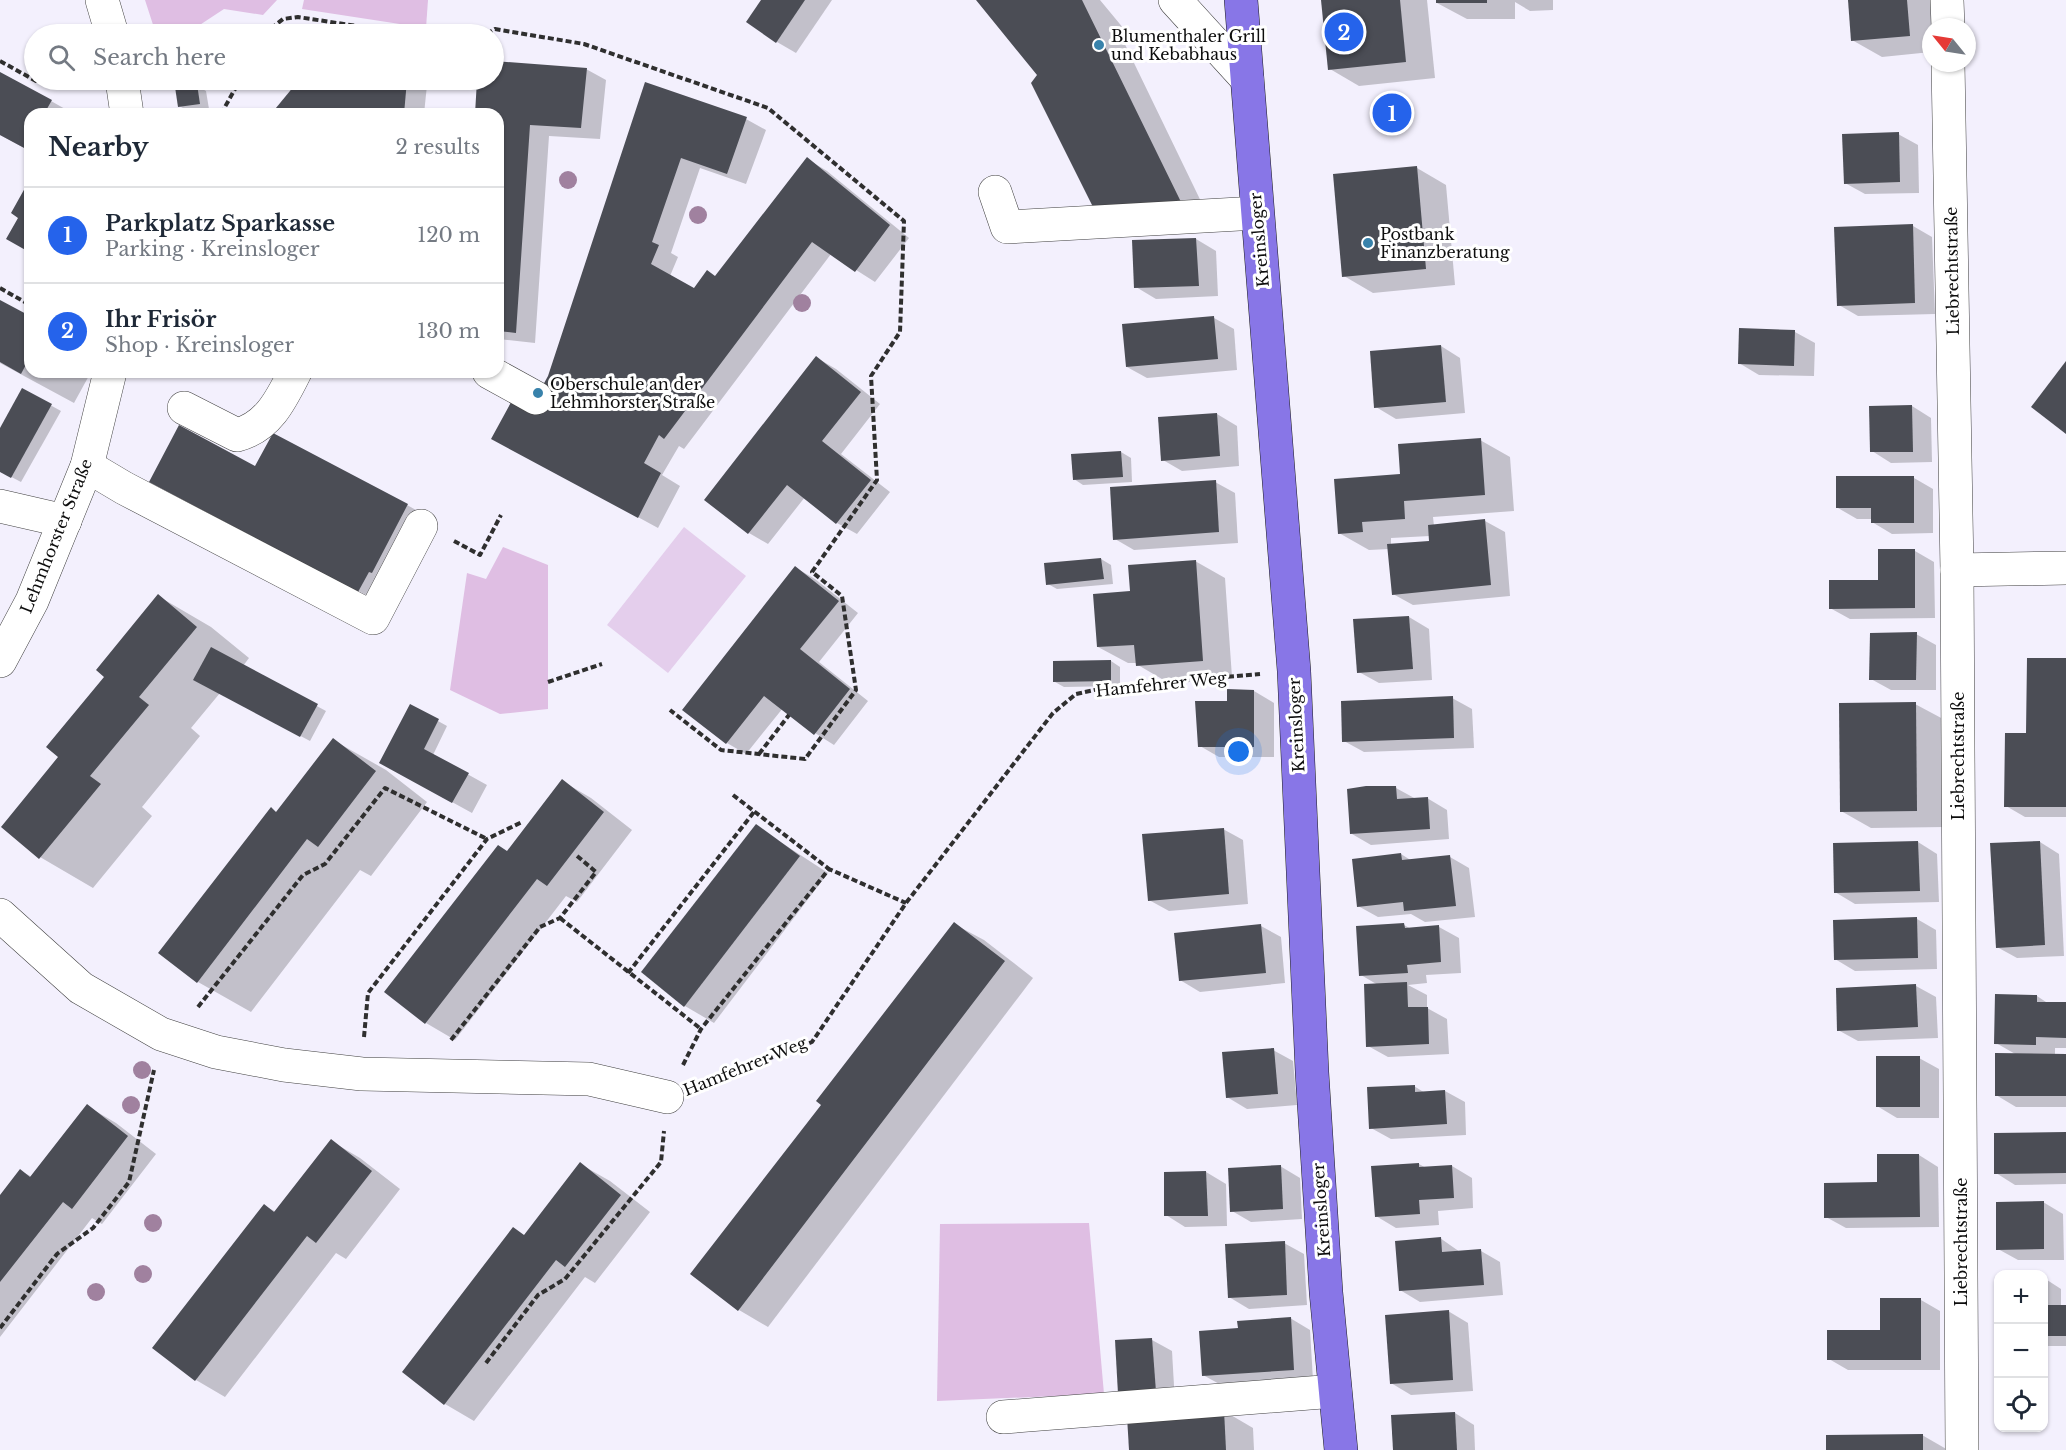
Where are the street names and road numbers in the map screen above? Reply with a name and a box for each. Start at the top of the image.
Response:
street label: Kreinsloger [1245,192,1273,288]
street label: Liebrechtstraße [1941,206,1963,336]
street label: Lehmhorster Straße [16,456,96,616]
street label: Hamfehrer Weg [1095,667,1228,701]
street label: Kreinsloger [1284,677,1308,773]
street label: Liebrechtstraße [1948,692,1968,820]
street label: Hamfehrer Weg [680,1032,810,1100]
street label: Kreinsloger [1308,1162,1334,1258]
street label: Liebrechtstraße [1951,1178,1971,1306]

